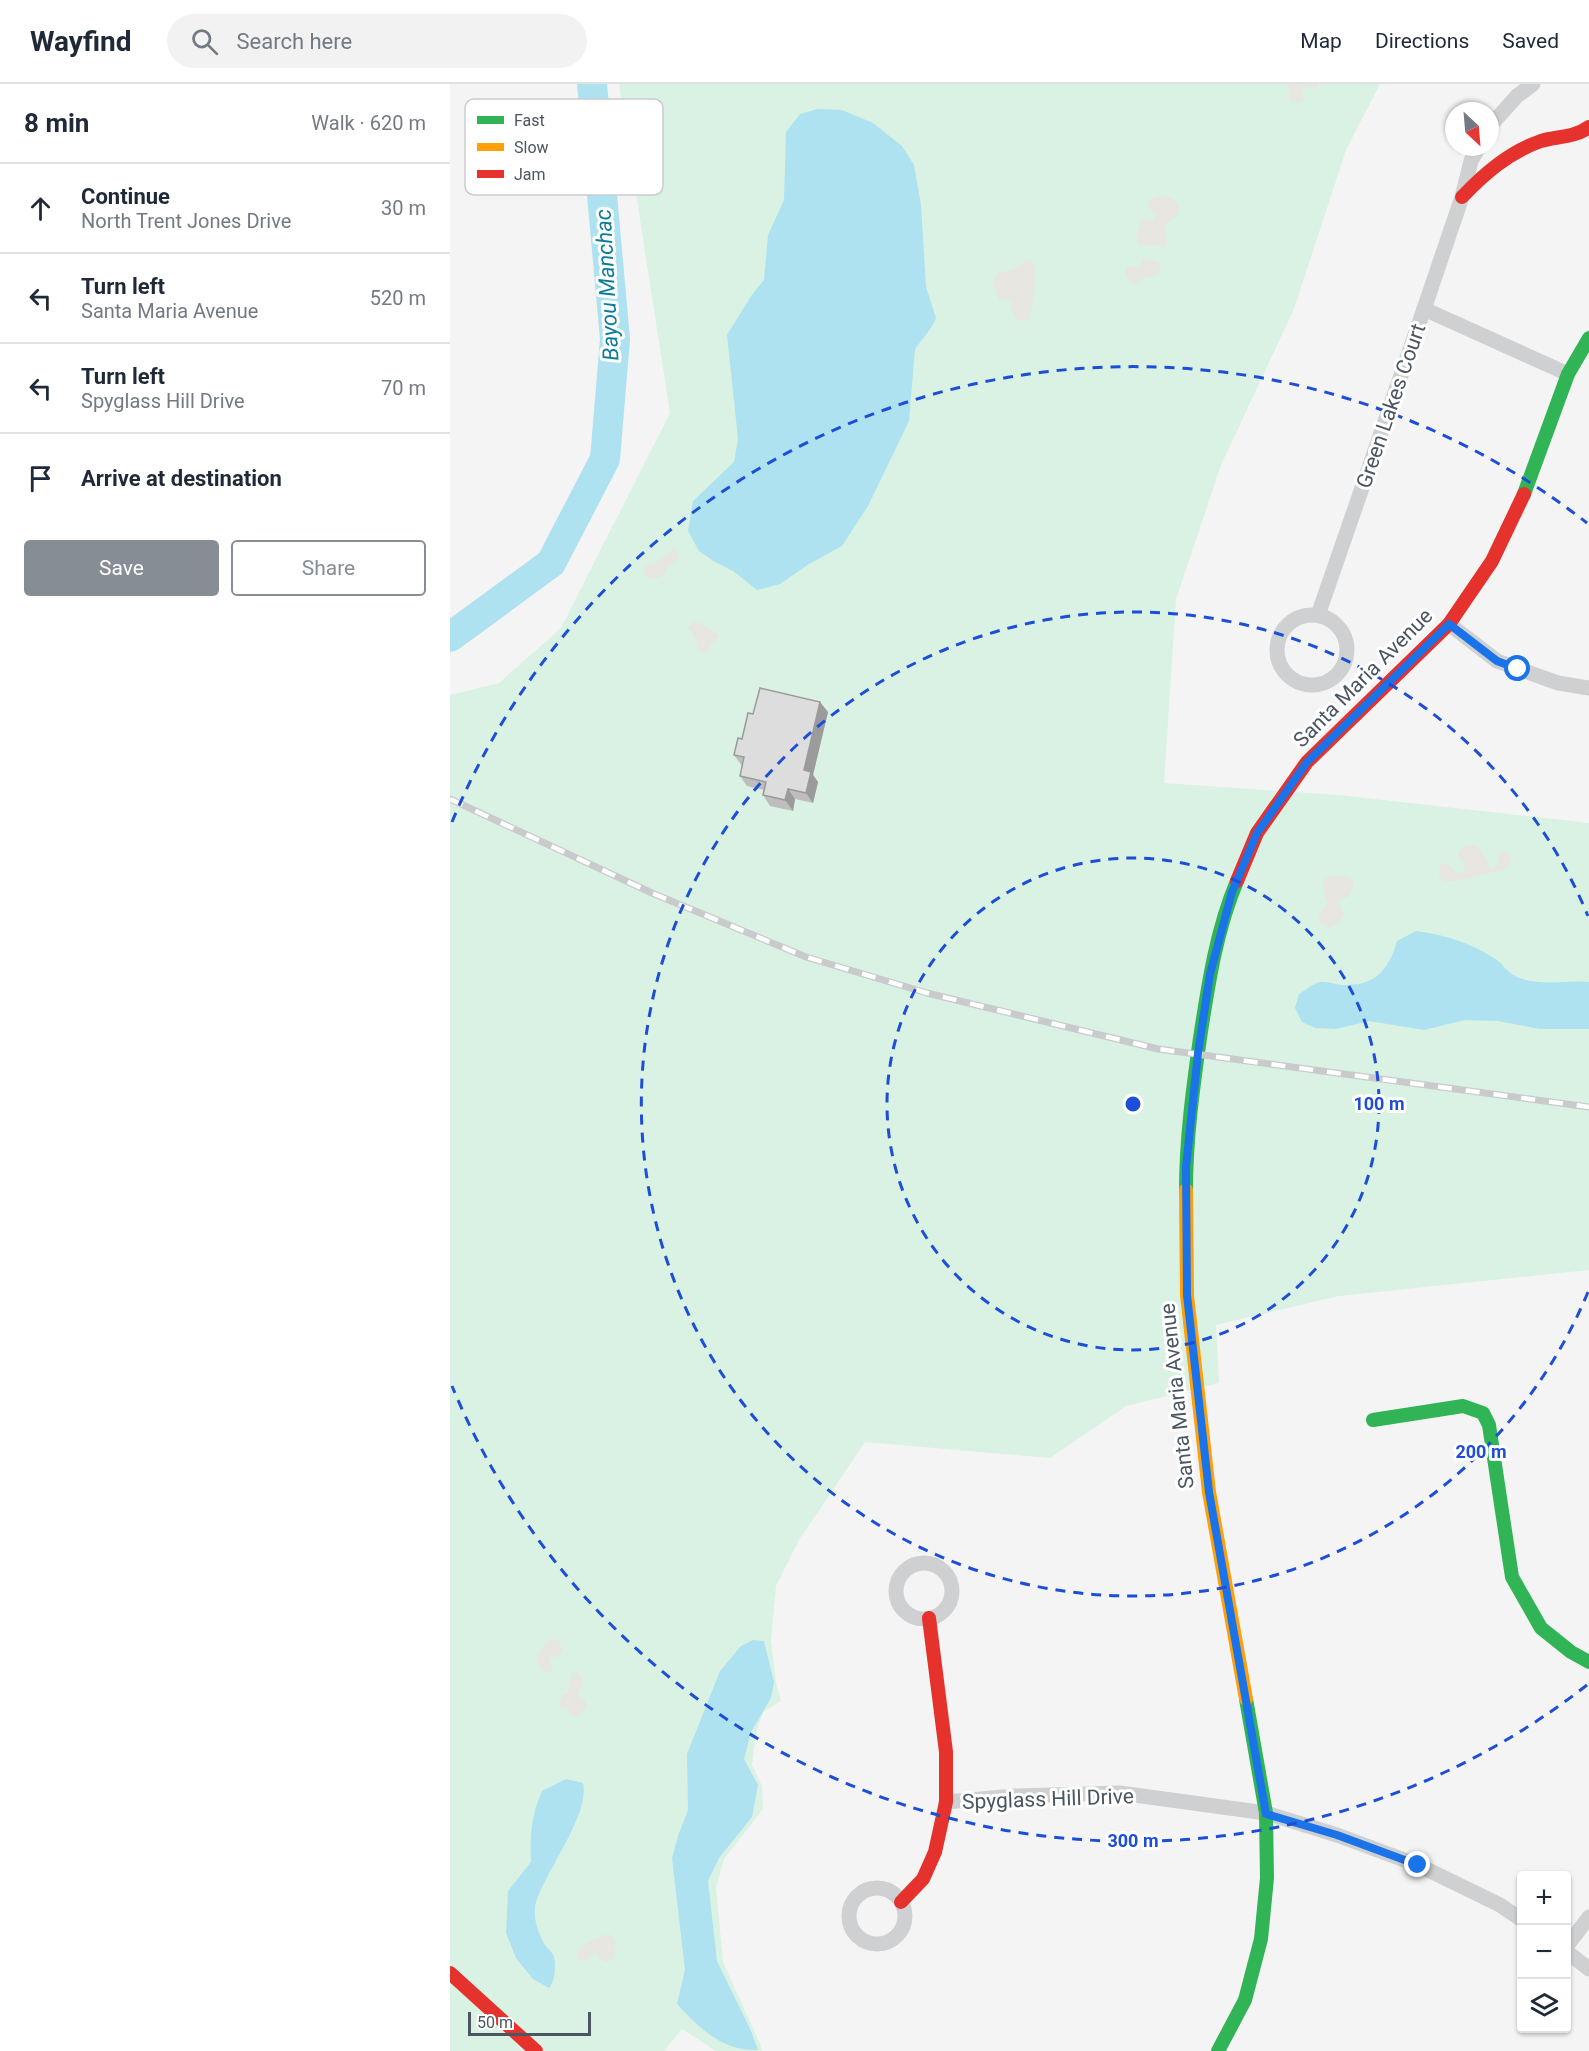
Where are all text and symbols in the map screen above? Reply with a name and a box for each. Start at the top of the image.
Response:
search box [167,14,587,68]
text: Wayfind [30,25,131,58]
icon: search [188,25,221,58]
text: Search here [236,29,352,54]
text: Map [1300,29,1342,53]
text: Directions [1375,29,1469,53]
text: Saved [1502,29,1559,53]
legend [465,99,663,195]
north arrow [1445,102,1499,156]
text: 8 min [24,108,89,138]
text: Walk · 620 m [311,111,426,135]
text: Fast [514,111,545,130]
text: Slow [514,138,549,157]
text: Jam [514,165,546,184]
text: Continue [81,184,170,209]
icon: ahead [24,192,57,225]
text: 30 m [381,196,426,220]
text: North Trent Jones Drive [81,209,291,233]
water label: Bayou Manchac [591,209,623,361]
text: Turn left [81,274,165,299]
icon: left [24,282,57,315]
text: 520 m [370,286,426,310]
text: Santa Maria Avenue [81,299,258,323]
street label: Green Lakes Court [1352,320,1430,491]
text: Turn left [81,364,165,389]
icon: left [24,372,57,405]
text: 70 m [381,376,426,400]
text: Spyglass Hill Drive [81,389,245,413]
icon: arrive [24,462,57,495]
text: Arrive at destination [81,466,282,491]
button: Save [24,540,219,596]
button: Share [231,540,426,596]
street label: Santa Maria Avenue [1289,604,1437,752]
route start [1504,655,1530,681]
text: 100 m [1353,1093,1405,1114]
centre of rings [1123,1094,1143,1114]
street label: Santa Maria Avenue [1155,1302,1199,1490]
text: 200 m [1455,1441,1507,1462]
street label: Spyglass Hill Drive [962,1784,1134,1814]
text: 300 m [1107,1830,1159,1851]
route end [1404,1851,1430,1877]
map controls [1517,1871,1571,2033]
button: + [1517,1871,1571,1925]
button: − [1517,1925,1571,1979]
button: layers [1517,1979,1571,2033]
scale bar [468,2009,591,2036]
text: 50 m [477,2013,513,2032]

